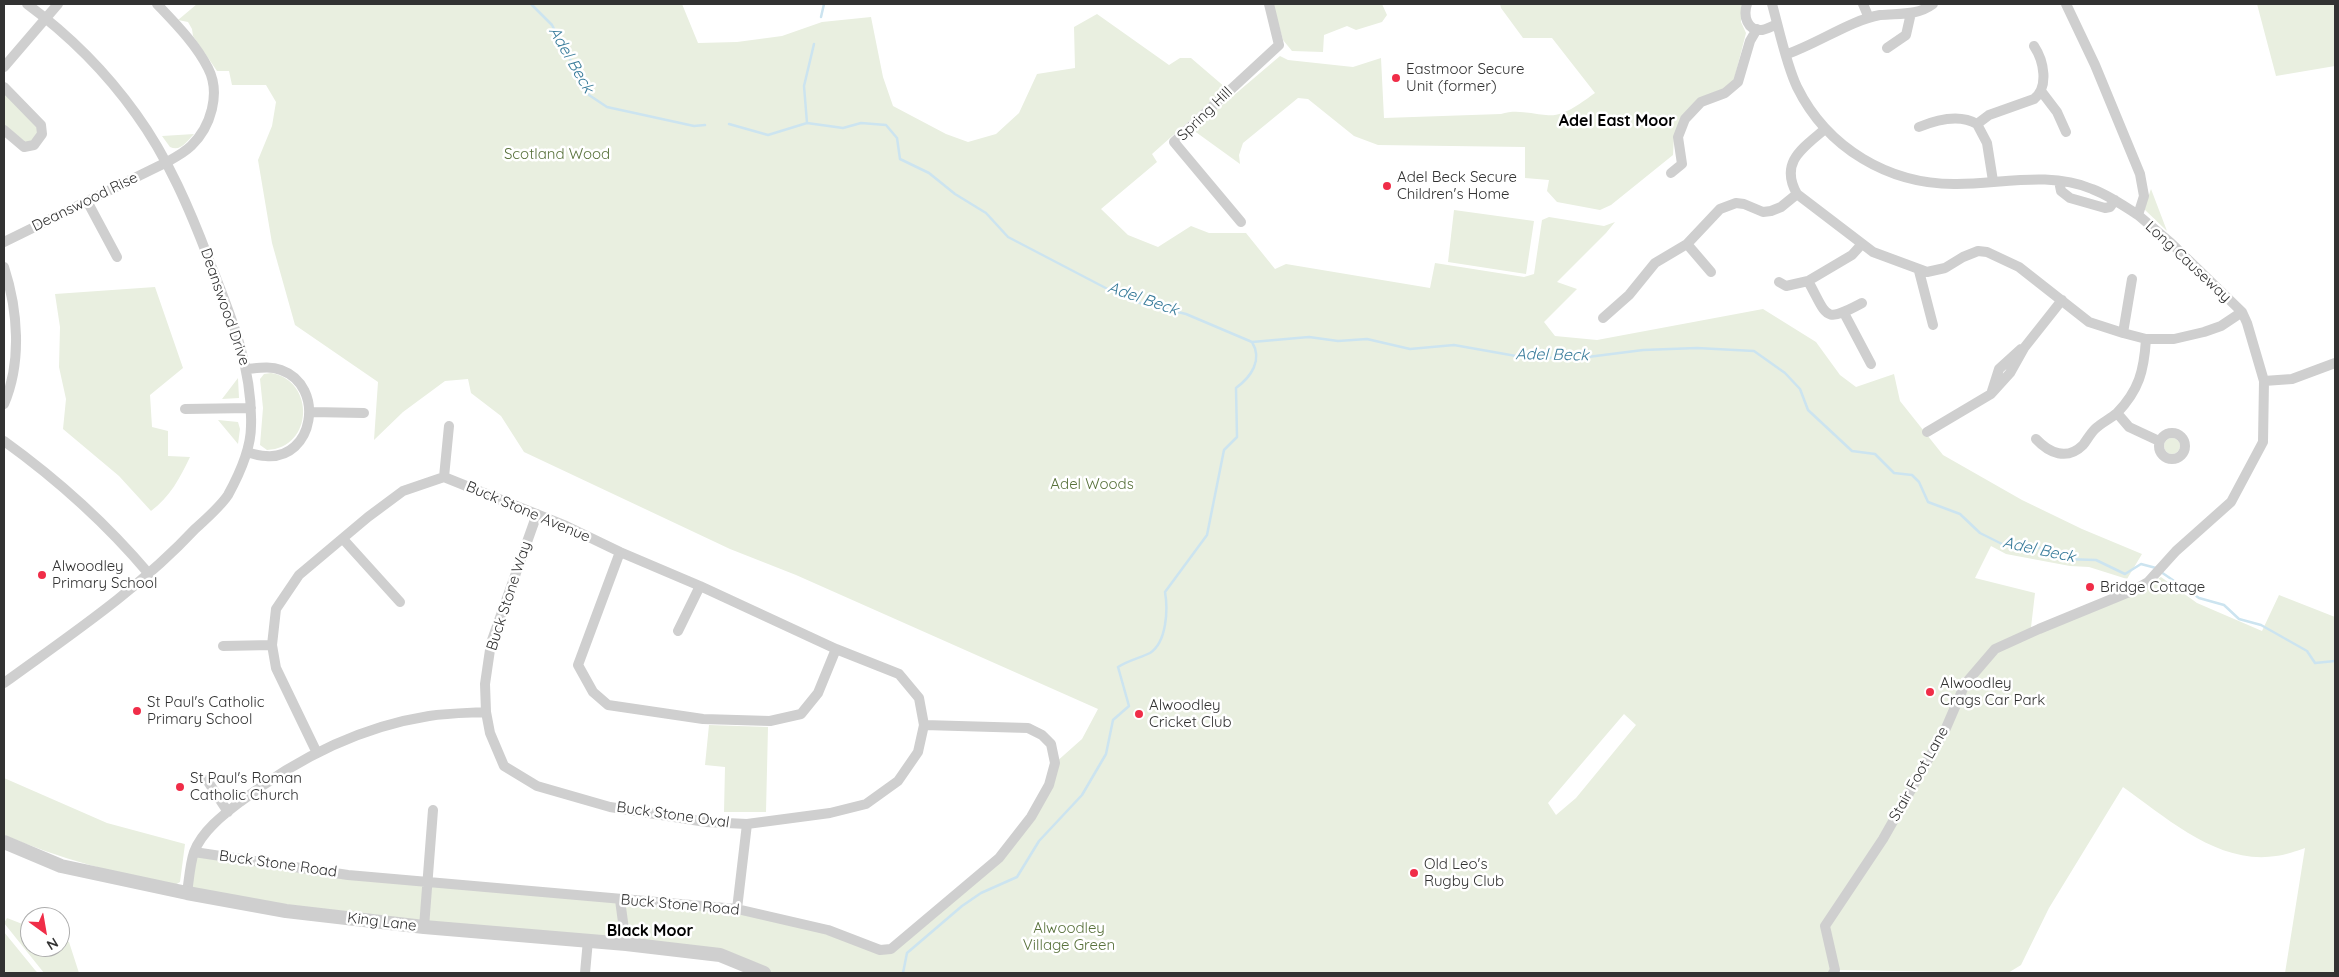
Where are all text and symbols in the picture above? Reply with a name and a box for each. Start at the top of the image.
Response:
water label: Adel Beck [544,23,598,97]
place label: Eastmoor Secure Unit (former) [1406,60,1525,95]
marker: Eastmoor Secure Unit (former) [1390,72,1402,84]
street label: Spring Hill [1174,83,1236,145]
district label: Adel East Moor [1559,111,1675,131]
park label: Scotland Wood [504,145,610,163]
place label: Adel Beck Secure Children's Home [1397,168,1517,203]
street label: Deanswood Rise [29,169,141,235]
marker: Adel Beck Secure Children's Home [1381,180,1393,192]
street label: Long Causeway [2141,218,2235,306]
street label: Deanswood Drive [196,246,254,368]
water label: Adel Beck [1105,278,1181,320]
water label: Adel Beck [1515,345,1589,365]
park label: Adel Woods [1050,475,1134,493]
street label: Buck Stone Avenue [463,478,593,546]
water label: Adel Beck [2001,533,2077,567]
street label: Buck Stone Way [483,539,535,653]
place label: Alwoodley Primary School [52,557,157,592]
marker: Alwoodley Primary School [36,569,48,581]
place label: Bridge Cottage [2100,578,2205,596]
marker: Bridge Cottage [2084,581,2096,593]
place label: Alwoodley Crags Car Park [1940,674,2045,709]
marker: Alwoodley Crags Car Park [1924,686,1936,698]
place label: St Paul's Catholic Primary School [147,693,264,728]
place label: Alwoodley Cricket Club [1149,696,1232,731]
marker: St Paul's Catholic Primary School [131,705,143,717]
marker: Alwoodley Cricket Club [1133,708,1145,720]
street label: Stair Foot Lane [1886,724,1952,824]
place label: St Paul's Roman Catholic Church [190,769,302,804]
marker: St Paul's Roman Catholic Church [174,781,186,793]
street label: Buck Stone Oval [615,798,731,832]
street label: Buck Stone Road [218,847,338,881]
place label: Old Leo's Rugby Club [1424,855,1504,890]
marker: Old Leo's Rugby Club [1408,867,1420,879]
street label: Buck Stone Road [620,891,740,919]
north arrow [20,907,70,957]
street label: King Lane [346,909,418,935]
park label: Alwoodley Village Green [1023,919,1115,954]
district label: Black Moor [607,921,693,941]
text: N [43,934,62,954]

